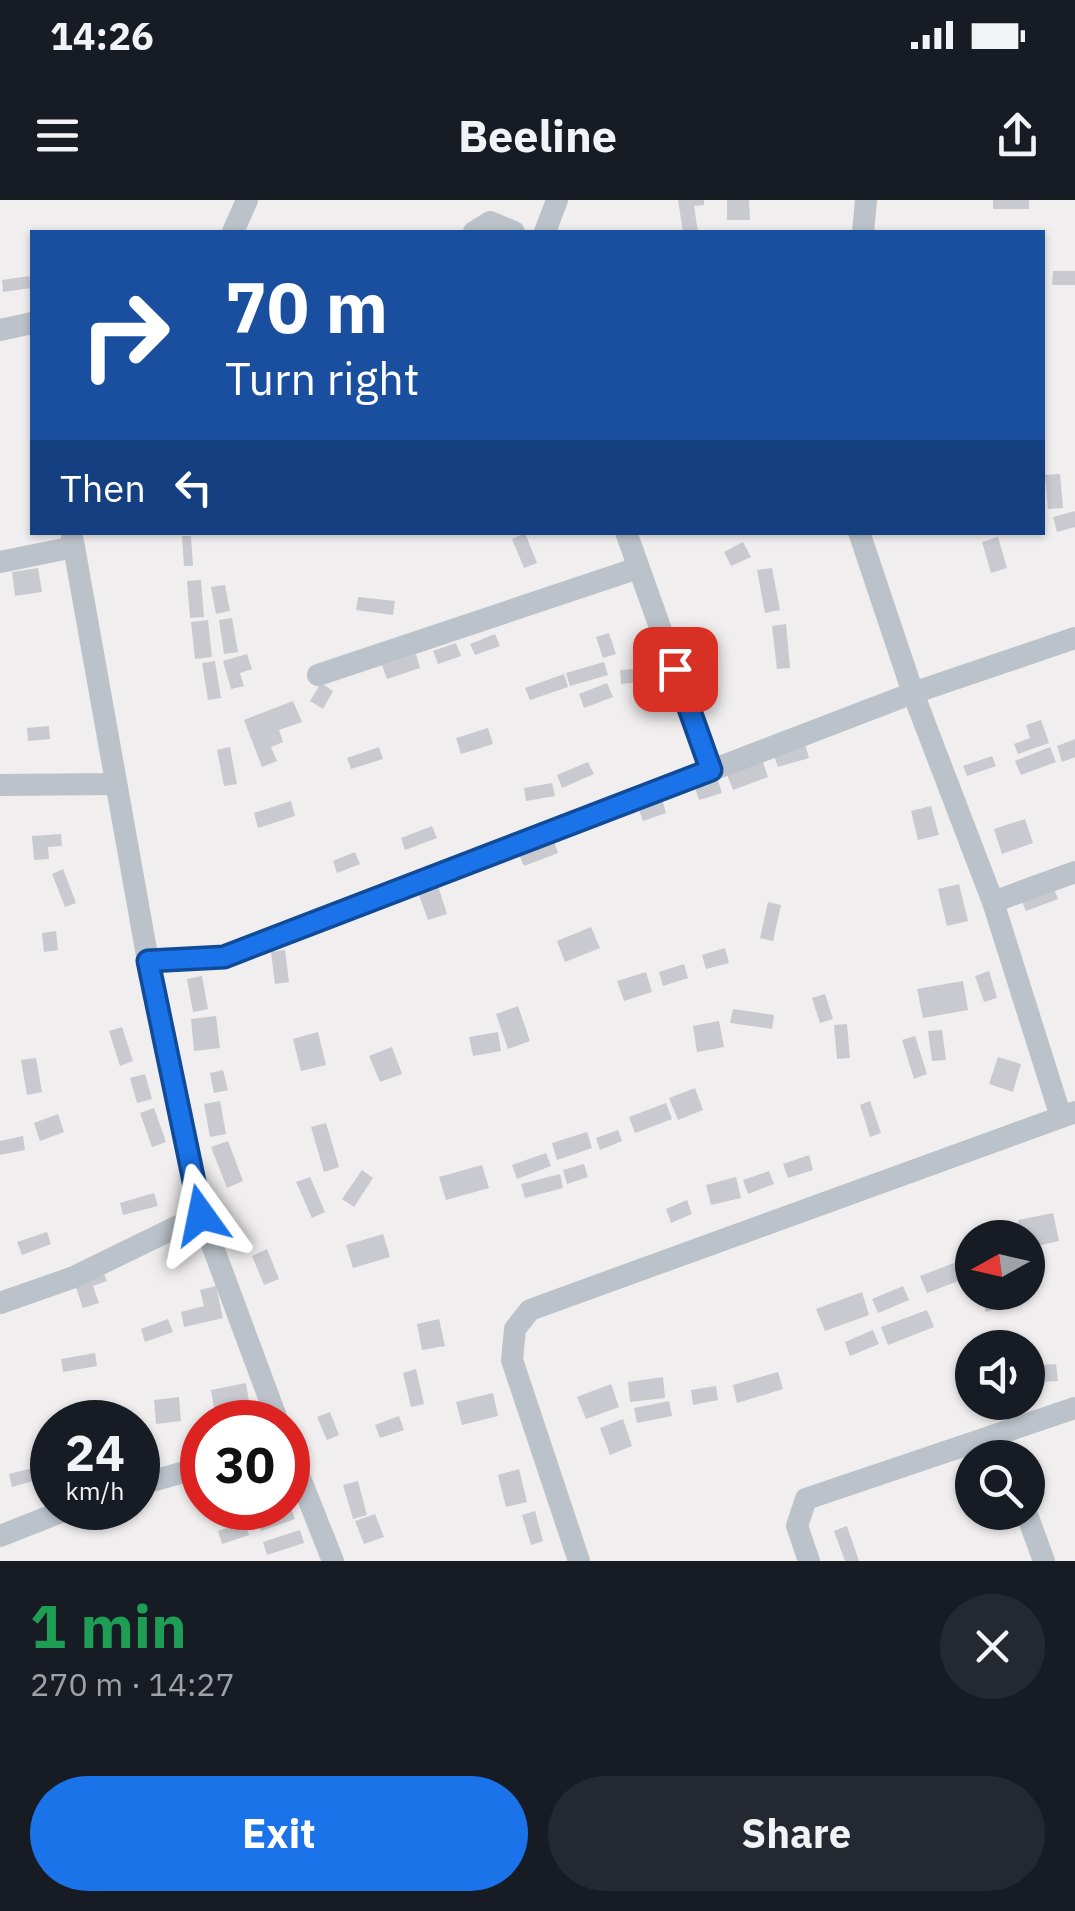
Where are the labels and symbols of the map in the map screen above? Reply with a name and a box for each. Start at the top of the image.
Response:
pin [633,627,718,712]
position arrow [149,1163,253,1267]
north arrow [955,1220,1045,1310]
speed limit sign: 30 [180,1400,310,1530]

